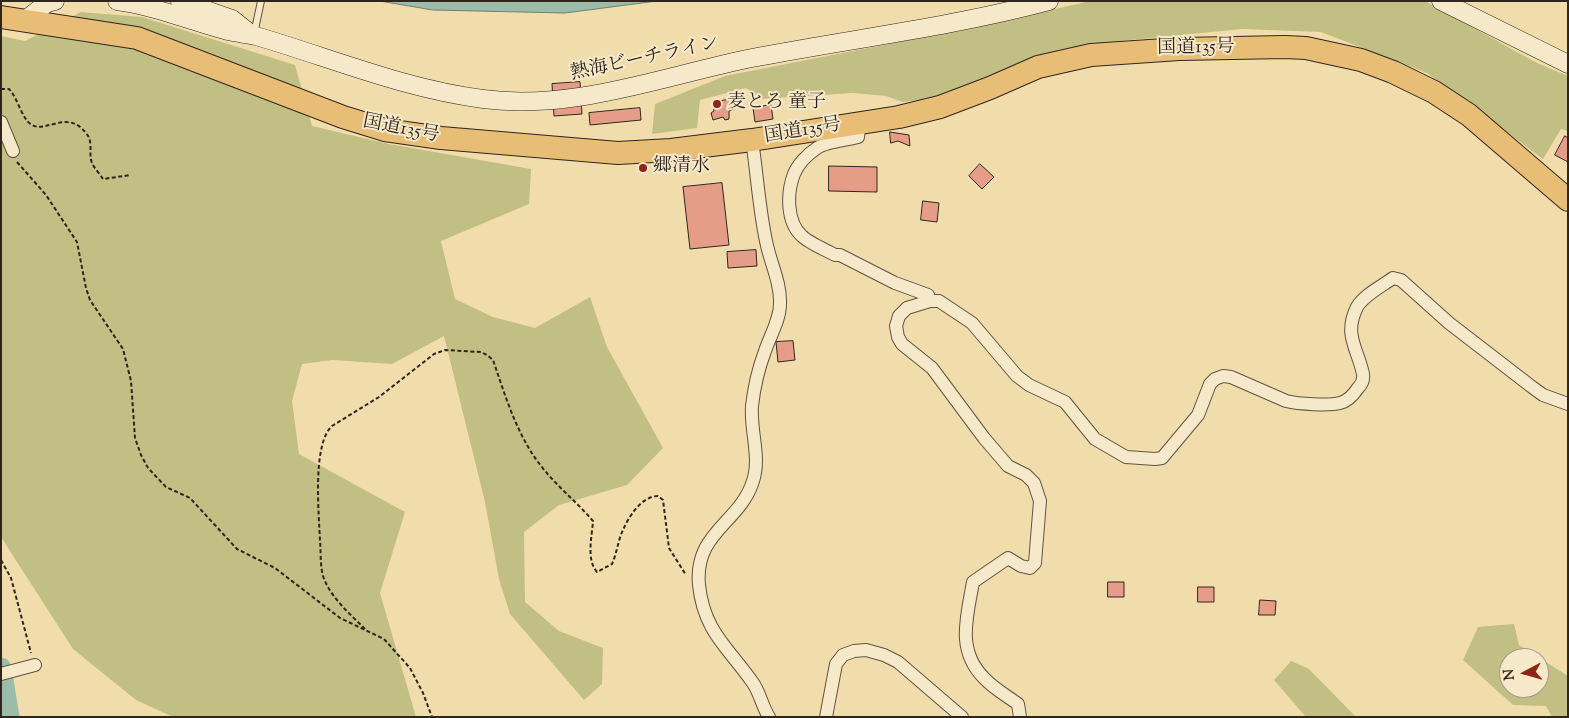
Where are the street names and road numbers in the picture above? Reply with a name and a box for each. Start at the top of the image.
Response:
street label: 熱海ビーチライン [569,33,721,87]
street label: 国道135号 [1157,37,1235,61]
street label: 国道135号 [361,111,441,149]
street label: 国道135号 [763,115,843,149]

